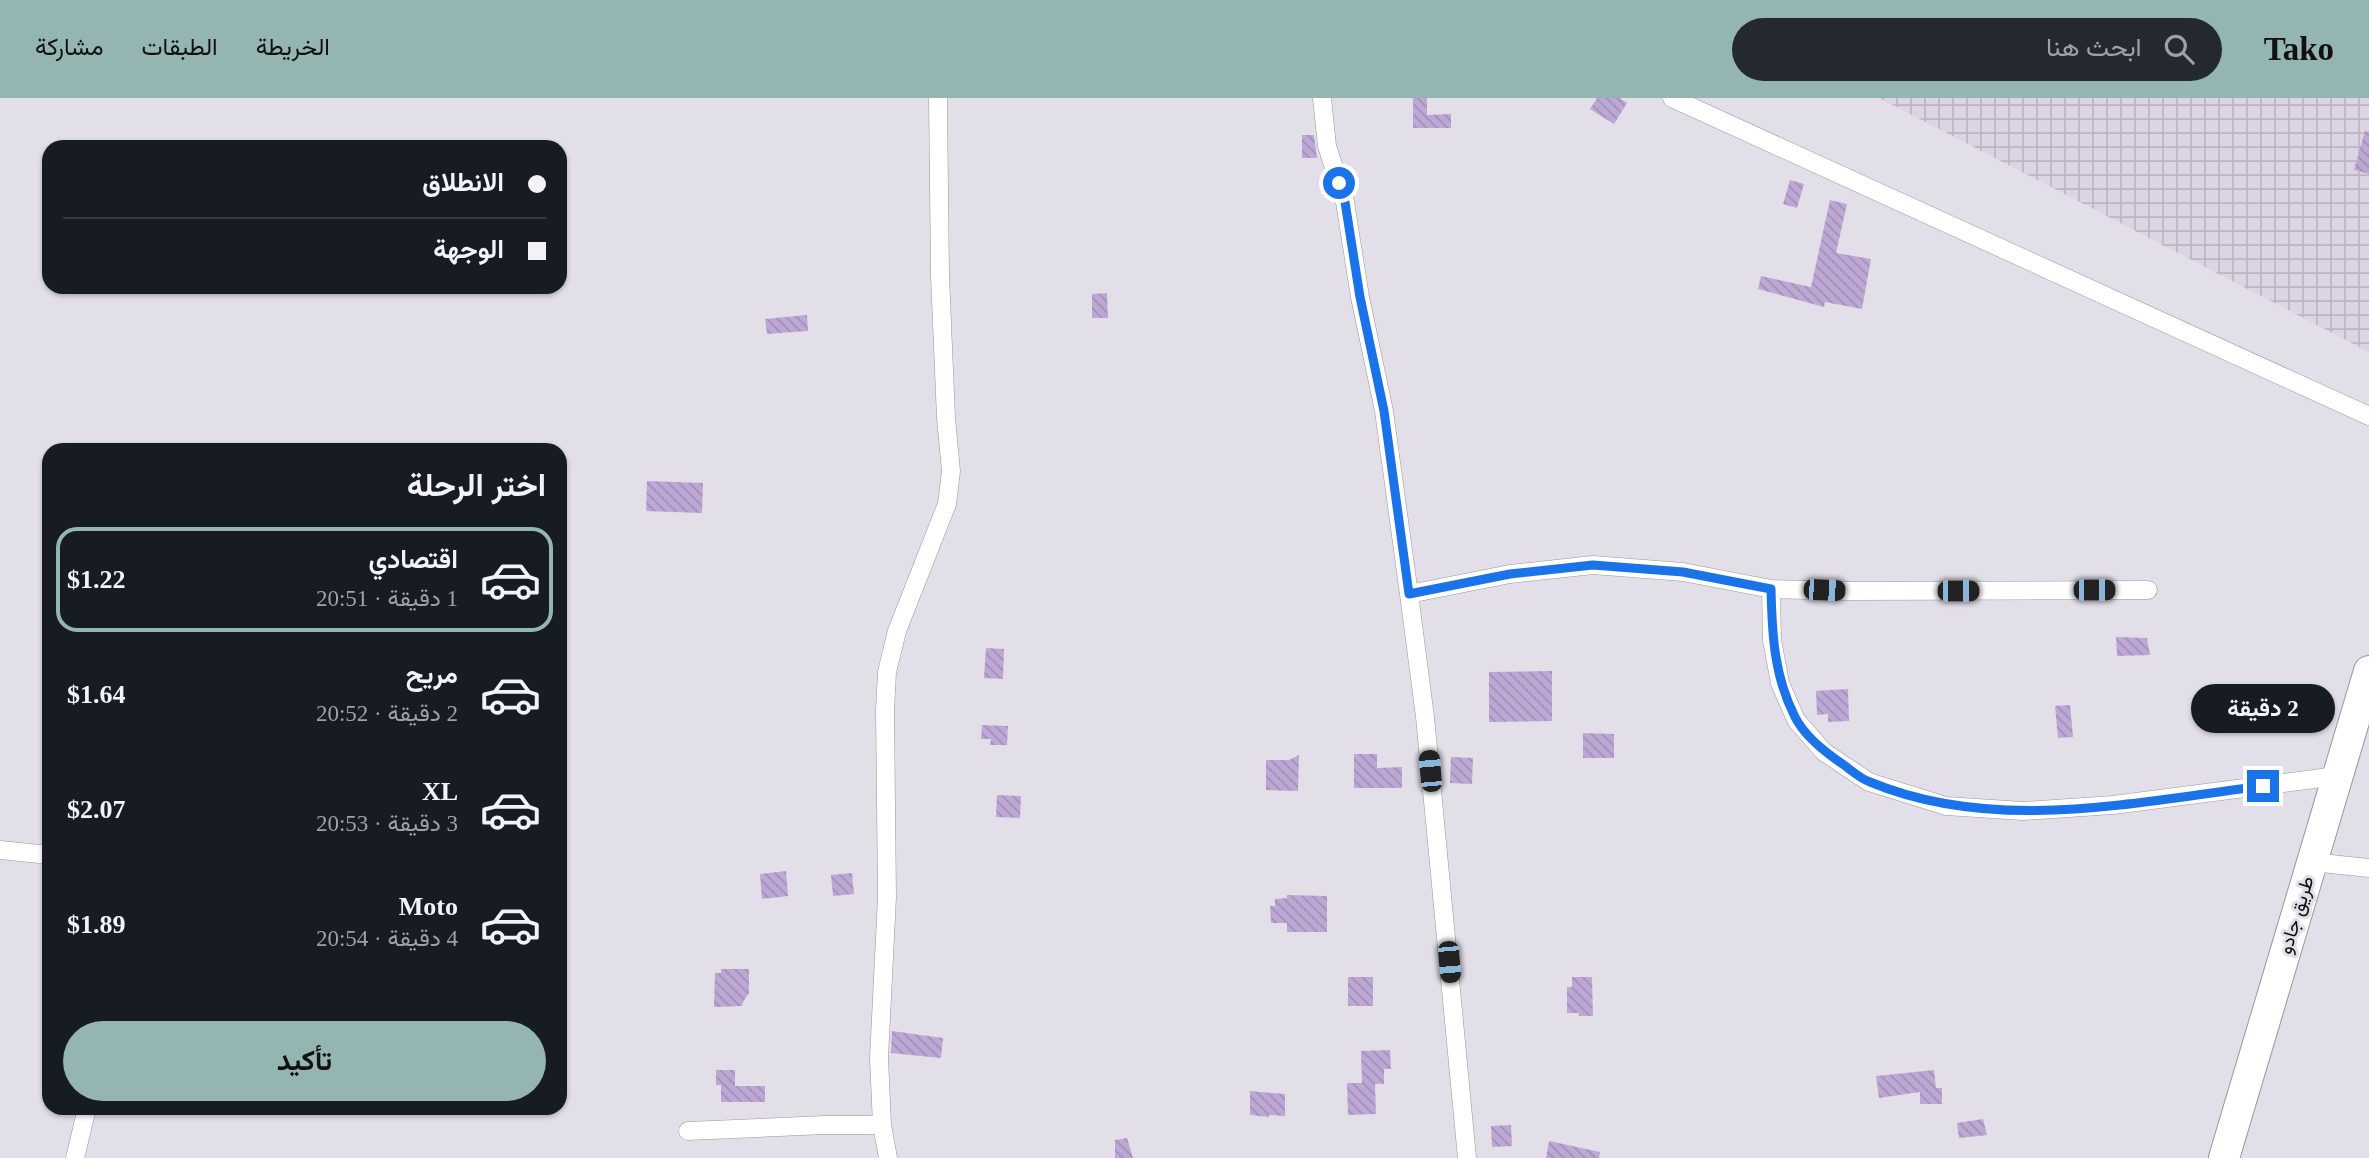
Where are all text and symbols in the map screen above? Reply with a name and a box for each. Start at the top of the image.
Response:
search box [1732,18,2222,81]
icon: search [2160,30,2198,68]
text: Tako [2264,31,2334,67]
text: ابحث هنا [2046,33,2142,62]
text: مشاركة [35,34,103,60]
text: الطبقات [141,34,218,60]
text: الخريطة [256,34,330,60]
route start [1323,167,1355,199]
text: الانطلاق [422,168,504,197]
text: الوجهة [433,235,504,264]
text: اختر الرحلة [407,467,546,503]
text: اقتصادي [369,545,458,574]
icon: car [479,548,542,611]
text: $1.22 [67,565,126,594]
car [1803,579,1846,601]
car [2074,580,2116,601]
car [1938,581,1980,602]
text: 1 دقيقة · 20:51 [316,586,458,611]
text: مريح [406,660,458,689]
icon: car [479,663,542,726]
text: $1.64 [67,680,126,709]
callout: 2 دقيقة [2191,684,2335,734]
text: 2 دقيقة [2227,696,2299,721]
text: 2 دقيقة · 20:52 [316,701,458,726]
car [1418,749,1443,793]
route end [2247,770,2279,802]
text: XL [422,777,458,806]
icon: car [479,778,542,841]
text: $2.07 [67,795,126,824]
text: 3 دقيقة · 20:53 [316,811,458,836]
street label: طريق جادو [2274,874,2319,957]
text: Moto [399,892,458,921]
icon: car [479,893,542,956]
text: $1.89 [67,910,126,939]
text: 4 دقيقة · 20:54 [316,926,458,951]
car [1437,940,1462,984]
button: تأكيد [63,1021,546,1101]

